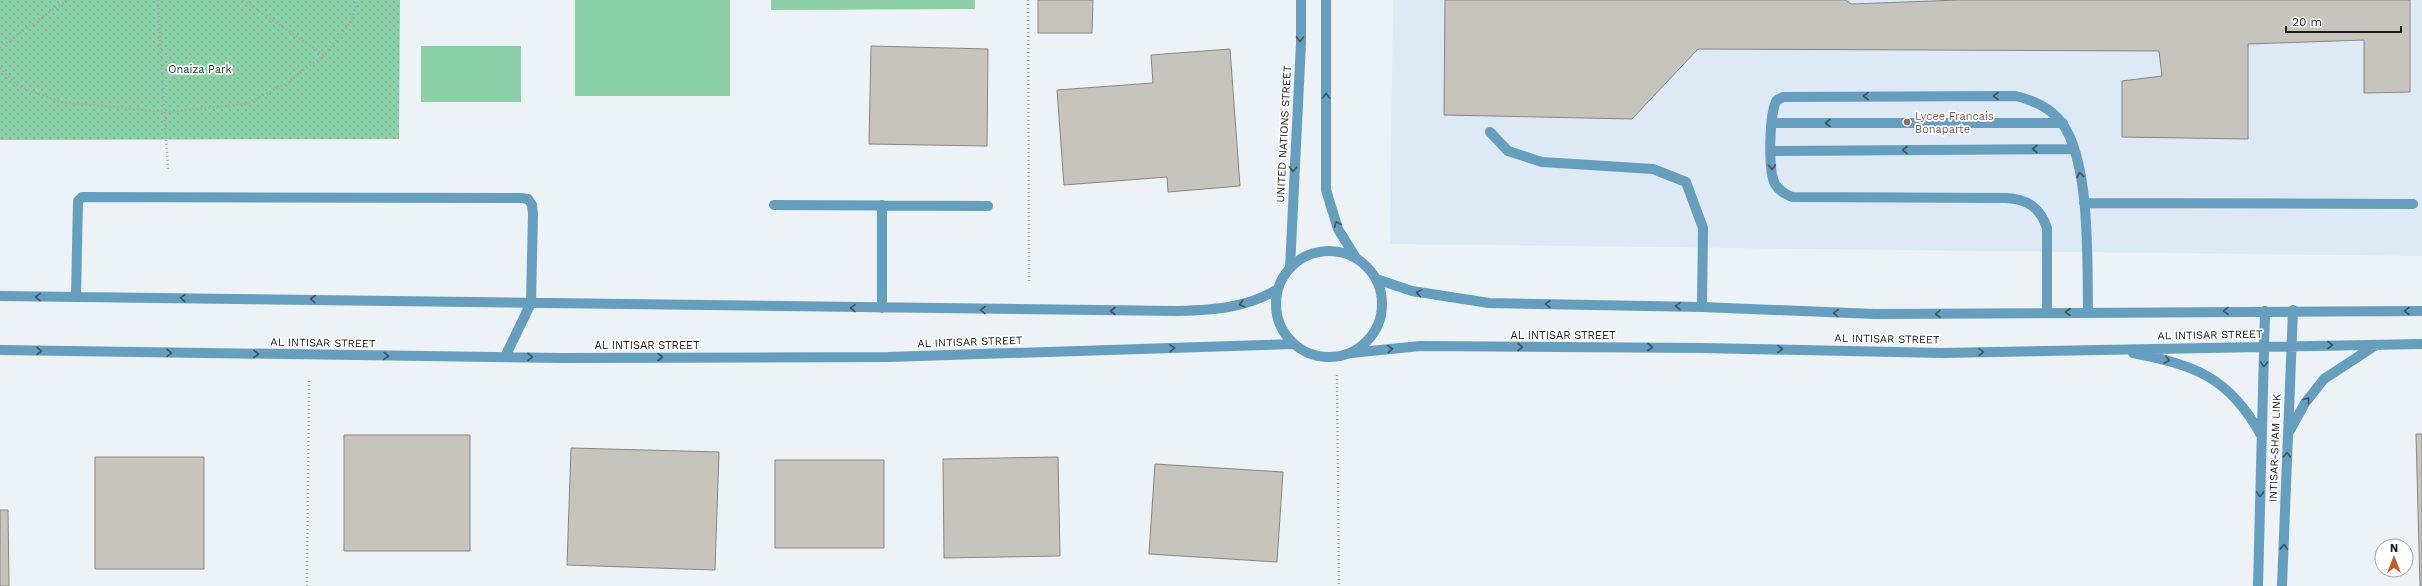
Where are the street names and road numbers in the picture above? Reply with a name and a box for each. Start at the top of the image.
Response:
street label: UNITED NATIONS STREET [1274,65,1294,203]
street label: AL INTISAR STREET [2157,328,2263,342]
street label: AL INTISAR STREET [1510,329,1616,342]
street label: AL INTISAR STREET [1834,332,1940,346]
street label: AL INTISAR STREET [917,334,1023,350]
street label: AL INTISAR STREET [270,336,376,350]
street label: AL INTISAR STREET [594,339,700,352]
street label: INTISAR-SHAM LINK [2267,394,2283,502]

